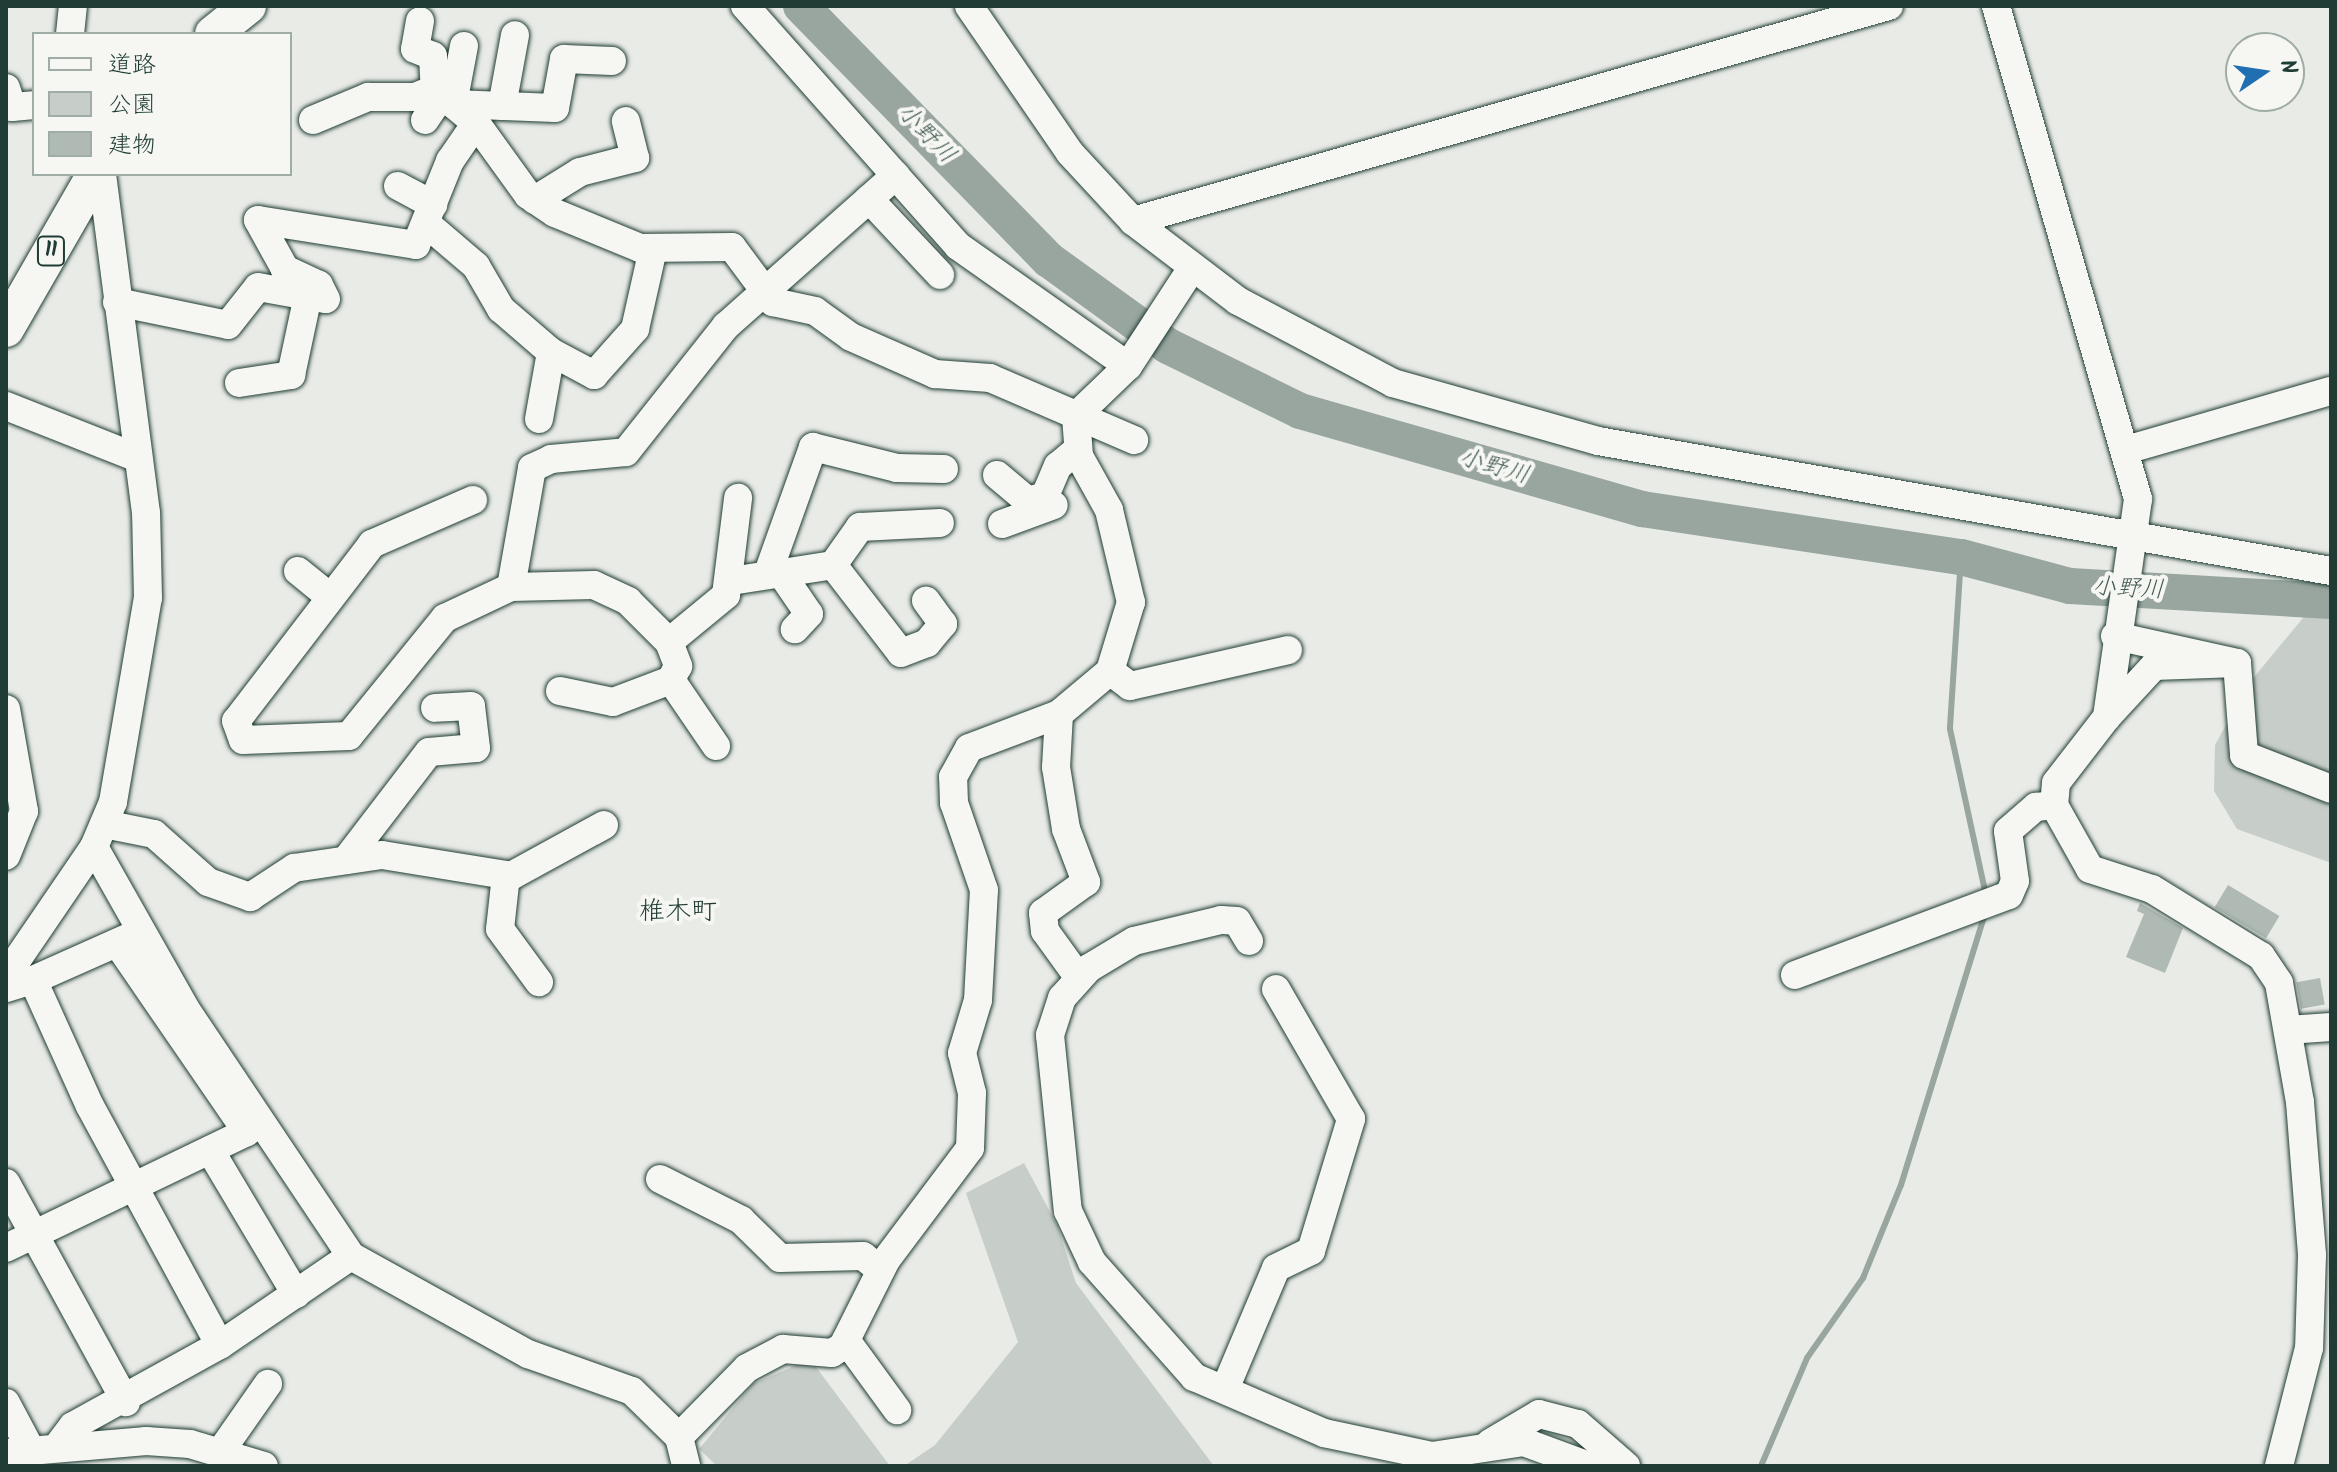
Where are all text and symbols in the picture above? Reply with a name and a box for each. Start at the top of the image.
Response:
legend [32,32,292,176]
north arrow [2225,32,2305,112]
text: 道路 [108,46,156,85]
text: N [2268,56,2306,78]
text: 公園 [108,86,156,125]
water label: 小野川 [891,98,961,170]
text: 建物 [108,126,156,165]
road number: 11 [35,235,67,267]
water label: 小野川 [1455,443,1533,491]
water label: 小野川 [2091,573,2165,605]
district label: 椎木町 [639,897,717,929]

